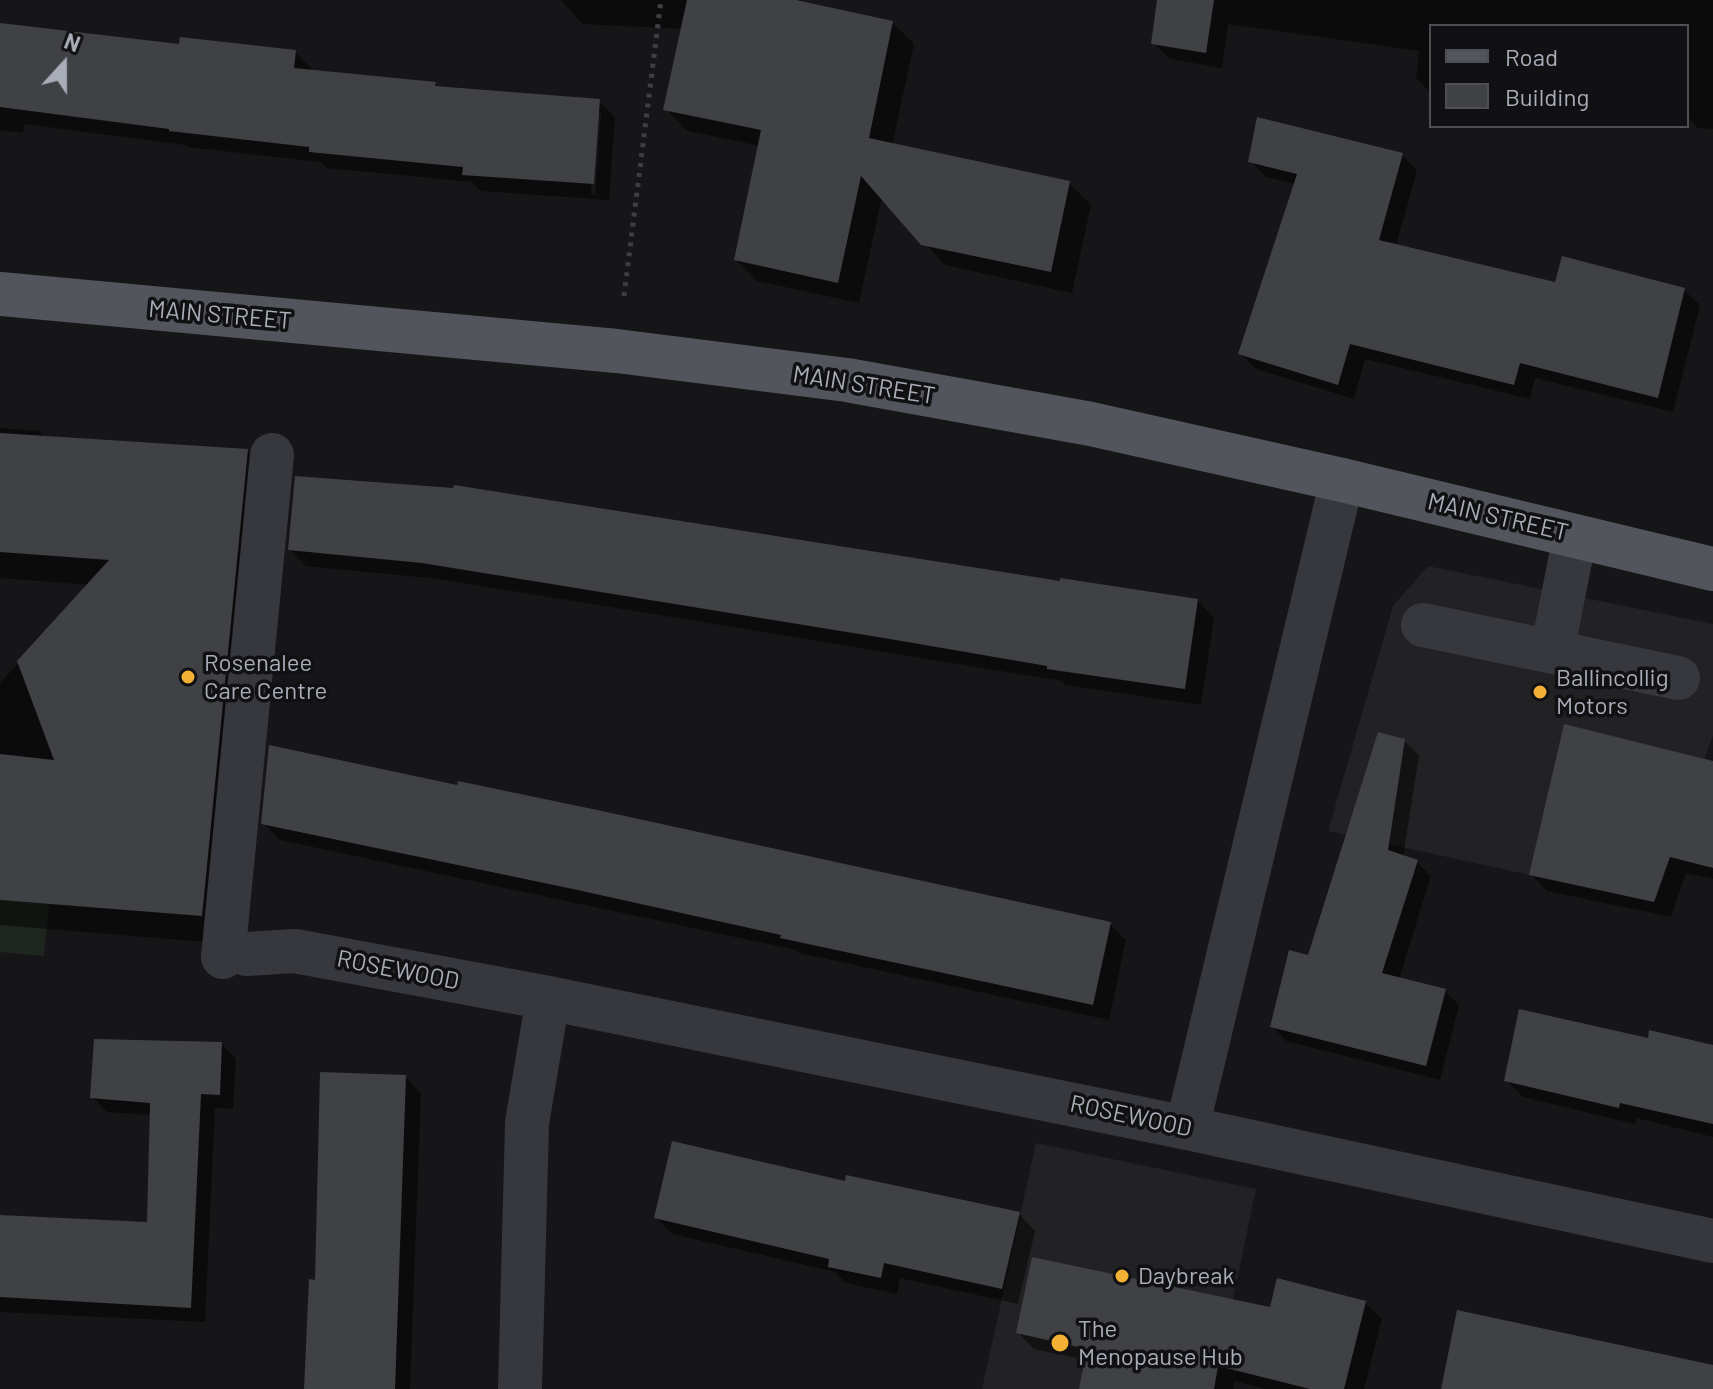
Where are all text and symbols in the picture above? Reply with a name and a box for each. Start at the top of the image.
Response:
north arrow [24,24,104,104]
legend [1429,24,1689,128]
text: N [61,27,84,56]
text: Road [1505,42,1558,71]
text: Building [1505,82,1589,111]
street label: MAIN STREET [147,294,293,336]
street label: MAIN STREET [791,360,937,410]
street label: MAIN STREET [1425,487,1571,547]
place label: Rosenalee Care Centre [204,649,327,705]
place label: Ballincollig Motors [1556,664,1669,720]
marker: Rosenalee Care Centre [179,668,197,686]
marker: Ballincollig Motors [1531,683,1549,701]
street label: ROSEWOOD [335,944,461,996]
street label: ROSEWOOD [1067,1089,1195,1143]
place label: Daybreak [1138,1262,1235,1290]
marker: Daybreak [1113,1267,1131,1285]
place label: The Menopause Hub [1078,1315,1243,1371]
marker: The Menopause Hub [1049,1332,1071,1354]

